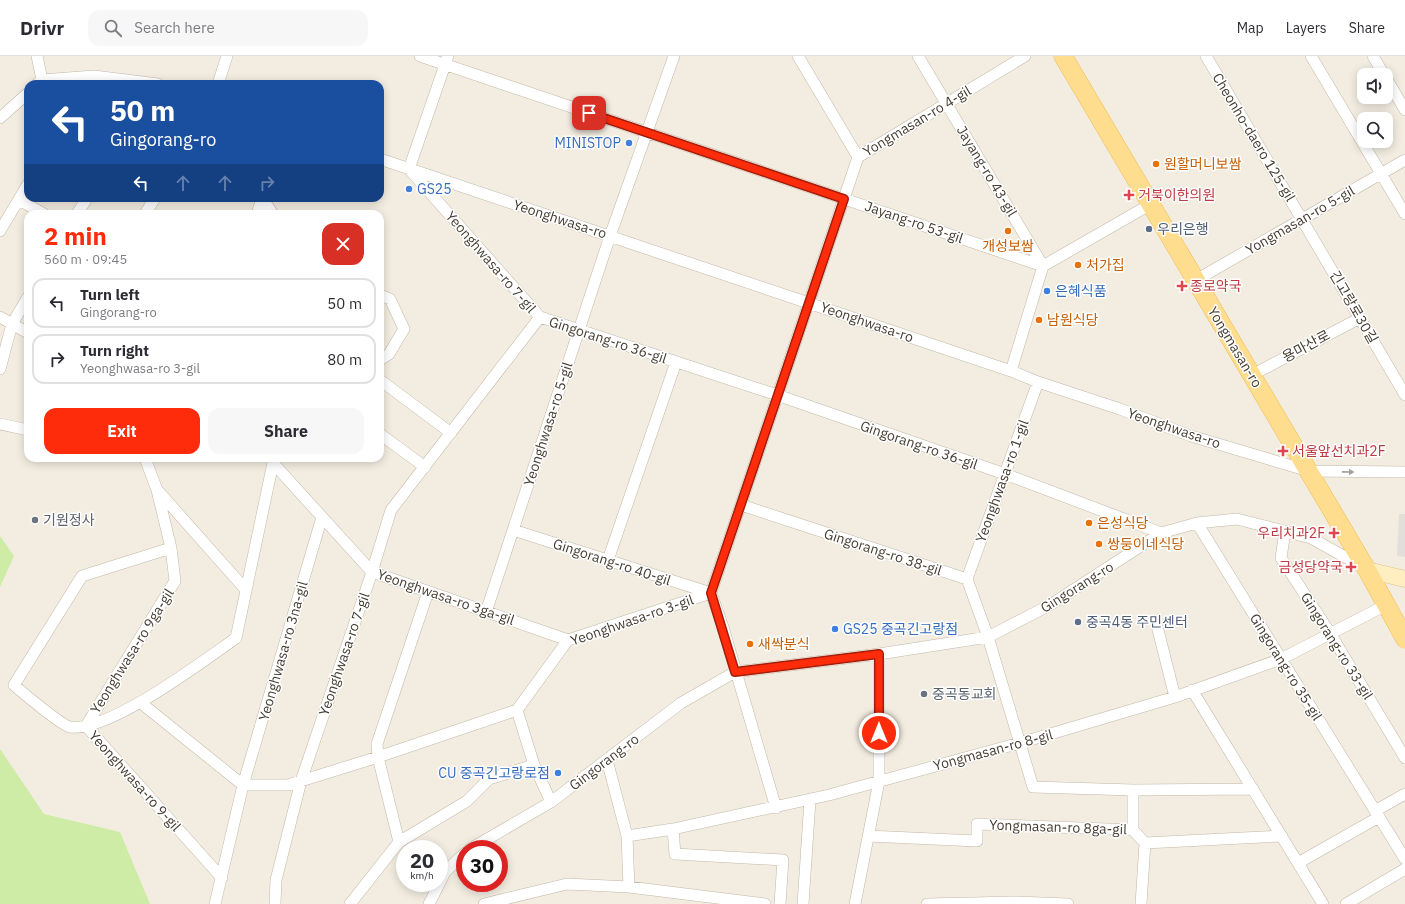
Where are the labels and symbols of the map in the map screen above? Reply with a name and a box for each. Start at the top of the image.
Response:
street label: Cheonho-daero 125-gil [1208,69,1300,205]
street label: Yongmasan-ro 4-gil [860,81,975,160]
pin [572,96,606,130]
street label: Jayang-ro 43-gil [953,122,1021,220]
place label: MINISTOP [554,134,621,152]
marker: MINISTOP [624,138,634,148]
place label: 원할머니보쌈 [1164,155,1241,173]
marker: 원할머니보쌈 [1151,159,1161,169]
place label: GS25 [417,180,452,198]
street label: Yongmasan-ro 5-gil [1242,181,1358,259]
marker: GS25 [404,184,414,194]
place label: 거북이한의원 [1138,186,1215,204]
marker: 거북이한의원 [1123,189,1135,201]
street label: Yeonghwasa-ro [511,195,609,243]
street label: Jayang-ro 53-gil [862,197,966,247]
street label: Yeonghwasa-ro 7-gil [442,207,540,317]
place label: 우리은행 [1157,220,1209,238]
marker: 우리은행 [1144,224,1154,234]
marker: 개성보쌈 [1003,226,1013,236]
place label: 개성보쌈 [982,237,1034,255]
place label: 처가집 [1086,256,1125,274]
marker: 처가집 [1073,260,1083,270]
street label: 긴고랑로30길 [1326,267,1382,347]
place label: 종로약국 [1190,277,1242,295]
marker: 종로약국 [1177,281,1187,291]
place label: 은혜식품 [1055,282,1107,300]
marker: 은혜식품 [1042,286,1052,296]
street label: Yeonghwasa-ro [818,298,916,346]
street label: Yongmasan-ro [1204,303,1266,391]
place label: 남원식당 [1047,311,1099,329]
street label: Gingorang-ro 36-gil [547,312,670,368]
marker: 남원식당 [1034,315,1044,325]
street label: 용마산로 [1279,326,1333,366]
street label: Yeonghwasa-ro 5-gil [519,360,577,488]
street label: Yeonghwasa-ro [1125,404,1223,452]
street label: Gingorang-ro 36-gil [858,416,980,474]
street label: Yeonghwasa-ro 1-gil [971,417,1033,545]
place label: 서울앞선치과2F [1292,442,1386,460]
marker: 서울앞선치과2F [1277,445,1289,457]
one-way arrow [1342,469,1355,475]
place label: 기원정사 [43,511,95,529]
place label: 은성식당 [1097,514,1149,532]
marker: 기원정사 [30,515,40,525]
marker: 은성식당 [1084,518,1094,528]
street label: Gingorang-ro 38-gil [822,524,945,580]
place label: 우리치과2F [1257,524,1325,542]
marker: 우리치과2F [1328,527,1340,539]
street label: Gingorang-ro 40-gil [551,534,674,590]
place label: 쌍둥이네식당 [1107,535,1184,553]
marker: 쌍둥이네식당 [1094,539,1104,549]
street label: Gingorang-ro [1037,557,1117,617]
place label: 금성당약국 [1279,558,1343,576]
marker: 금성당약국 [1346,562,1356,572]
street label: Yeonghwasa-ro 3ga-gil [375,565,517,629]
street label: Yeonghwasa-ro 3na-gil [254,579,312,723]
street label: Yeonghwasa-ro 9ga-gil [86,585,178,717]
street label: Gingorang-ro 33-gil [1297,589,1377,703]
street label: Yeonghwasa-ro 7-gil [314,590,374,718]
street label: Yeonghwasa-ro 3-gil [568,590,696,650]
street label: Gingorang-ro 35-gil [1246,610,1326,724]
place label: 중곡4동 주민센터 [1086,613,1188,631]
marker: 중곡4동 주민센터 [1073,617,1083,627]
place label: GS25 중곡긴고랑점 [843,620,958,638]
marker: GS25 중곡긴고랑점 [830,624,840,634]
place label: 새싹분식 [758,635,810,653]
marker: 새싹분식 [745,639,755,649]
place label: 중곡동교회 [932,685,996,703]
marker: 중곡동교회 [919,689,929,699]
position arrow [858,712,900,754]
street label: Yongmasan-ro 8-gil [931,725,1055,775]
street label: Yeonghwasa-ro 9-gil [85,727,185,835]
street label: Gingorang-ro [566,730,643,794]
place label: CU 중곡긴고랑로점 [438,764,550,782]
marker: CU 중곡긴고랑로점 [553,768,563,778]
street label: Yongmasan-ro 8ga-gil [989,816,1127,838]
speed limit sign: 30 [456,840,508,892]

